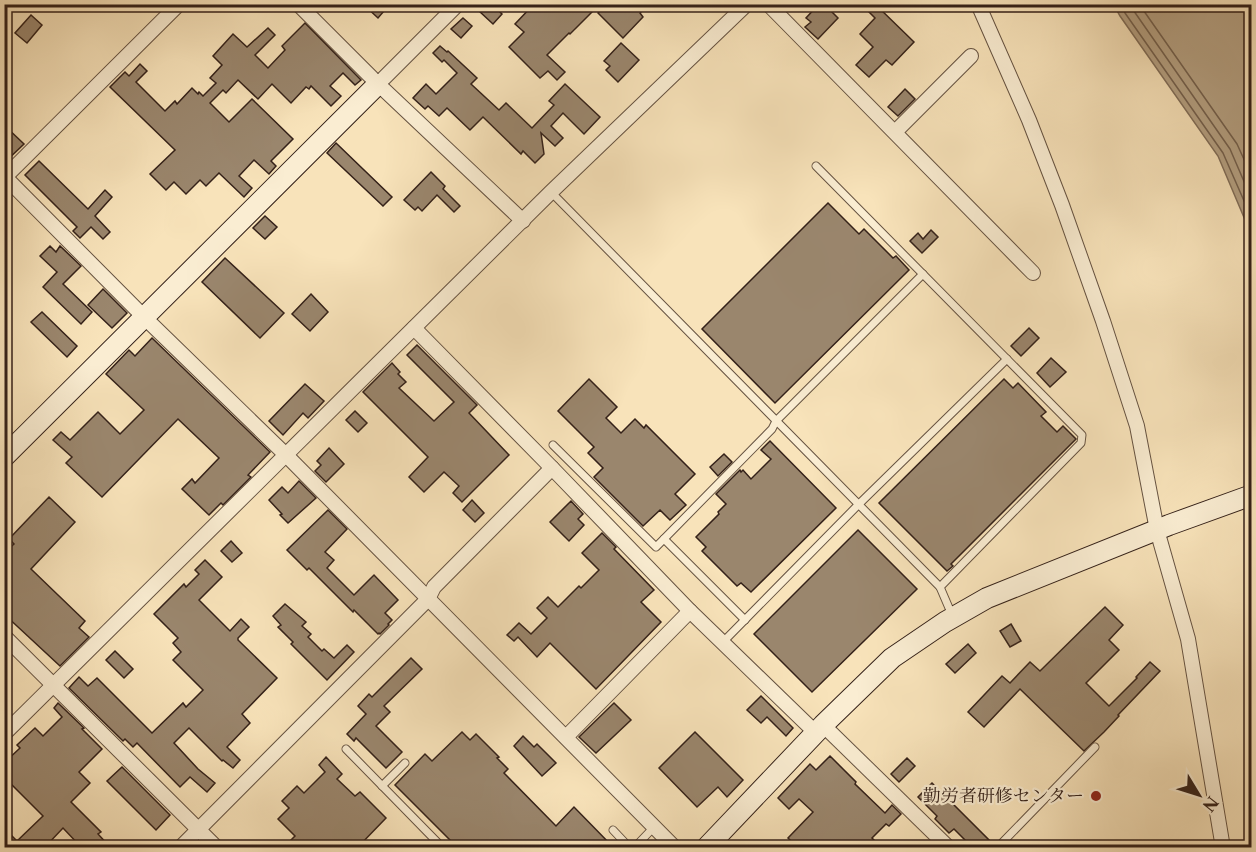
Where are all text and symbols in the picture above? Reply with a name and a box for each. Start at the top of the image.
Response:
north arrow [1169,765,1229,825]
place label: 勤労者研修センター [923,785,1084,807]
marker: 勤労者研修センター [1089,789,1103,803]
text: N [1199,793,1223,816]

